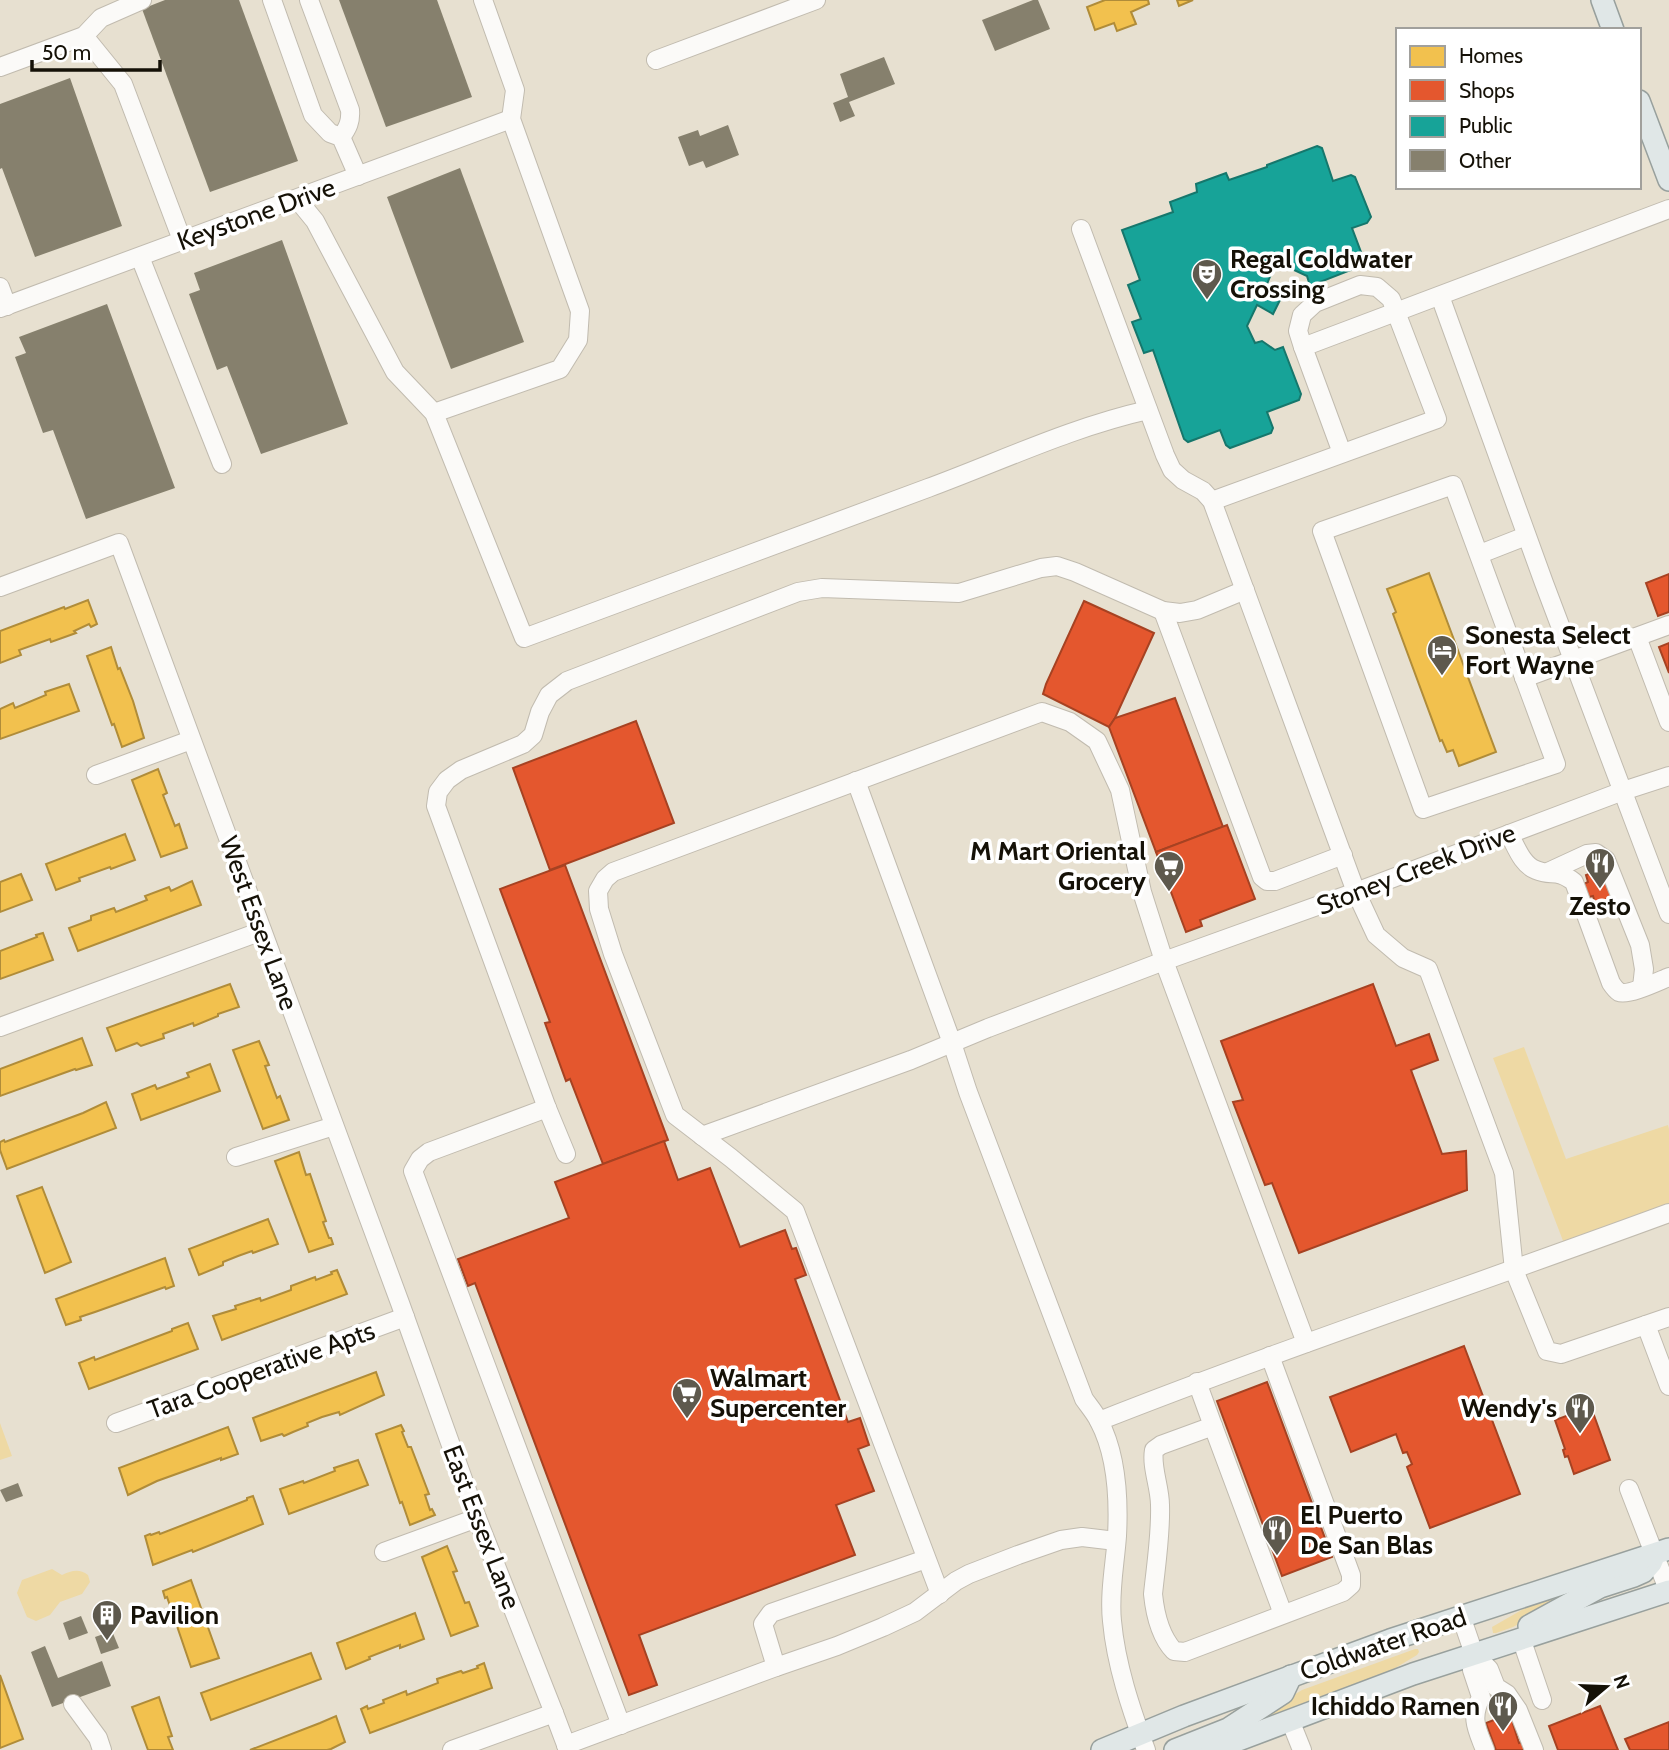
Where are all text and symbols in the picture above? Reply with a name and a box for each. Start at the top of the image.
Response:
scale bar [32,28,159,72]
legend [1396,28,1641,189]
text: 50 m [42,40,91,65]
text: Homes [1459,43,1523,68]
text: Shops [1459,78,1515,103]
text: Public [1459,113,1513,138]
text: Other [1459,148,1511,173]
street label: Keystone Drive [173,171,339,257]
place label: Regal Coldwater Crossing [1230,243,1413,305]
theatre icon: Regal Coldwater Crossing [1190,257,1224,301]
place label: Sonesta Select Fort Wayne [1465,619,1631,681]
hotel icon: Sonesta Select Fort Wayne [1425,633,1459,677]
street label: Stoney Creek Drive [1312,816,1520,922]
street label: West Essex Lane [213,832,305,1014]
place label: M Mart Oriental Grocery [970,835,1146,897]
restaurant icon: Zesto [1583,846,1617,890]
supermarket icon: M Mart Oriental Grocery [1152,849,1186,893]
place label: Zesto [1569,890,1631,922]
street label: Tara Cooperative Apts [143,1314,379,1426]
place label: Walmart Supercenter [710,1362,847,1424]
supermarket icon: Walmart Supercenter [670,1376,704,1420]
restaurant icon: Wendy's [1563,1391,1597,1435]
place label: Wendy's [1461,1392,1557,1424]
street label: East Essex Lane [436,1441,528,1613]
place label: El Puerto De San Blas [1300,1499,1433,1561]
restaurant icon: El Puerto De San Blas [1260,1513,1294,1557]
building icon: Pavilion [90,1598,124,1642]
place label: Pavilion [130,1599,219,1631]
street label: Coldwater Road [1296,1601,1470,1687]
north arrow [1571,1652,1641,1722]
text: N [1609,1672,1635,1692]
restaurant icon: Ichiddo Ramen [1486,1689,1520,1733]
place label: Ichiddo Ramen [1311,1690,1480,1722]

